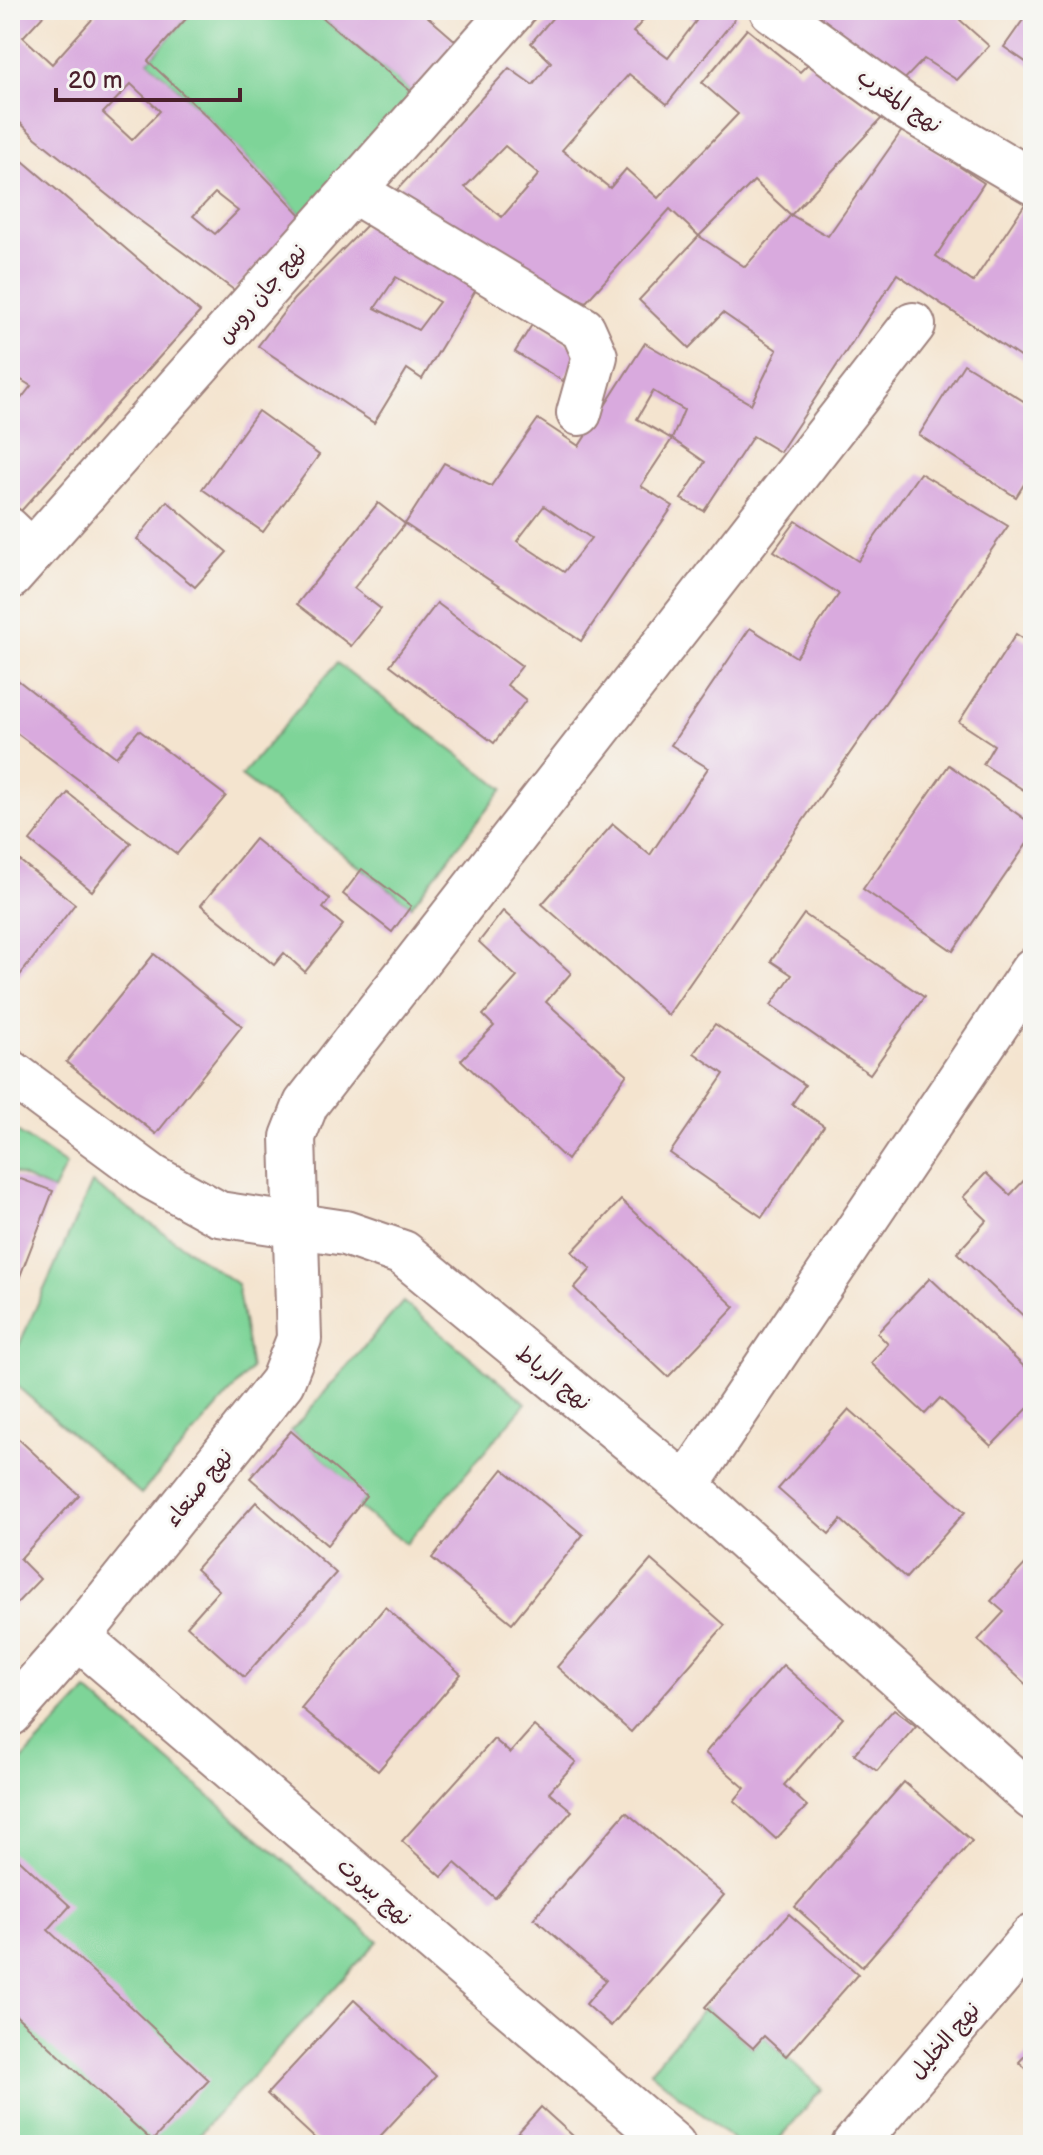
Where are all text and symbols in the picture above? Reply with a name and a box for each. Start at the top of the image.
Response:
scale bar [56,52,240,102]
street label: نهج المغرب [851,63,947,140]
text: 20 m [68,66,123,95]
street label: نهج جان روس [212,239,313,350]
street label: نهج الرباط [510,1340,596,1417]
street label: نهج صنعاء [159,1443,240,1533]
street label: نهج بيروت [330,1852,417,1933]
street label: نهج الخليل [904,1997,987,2086]

